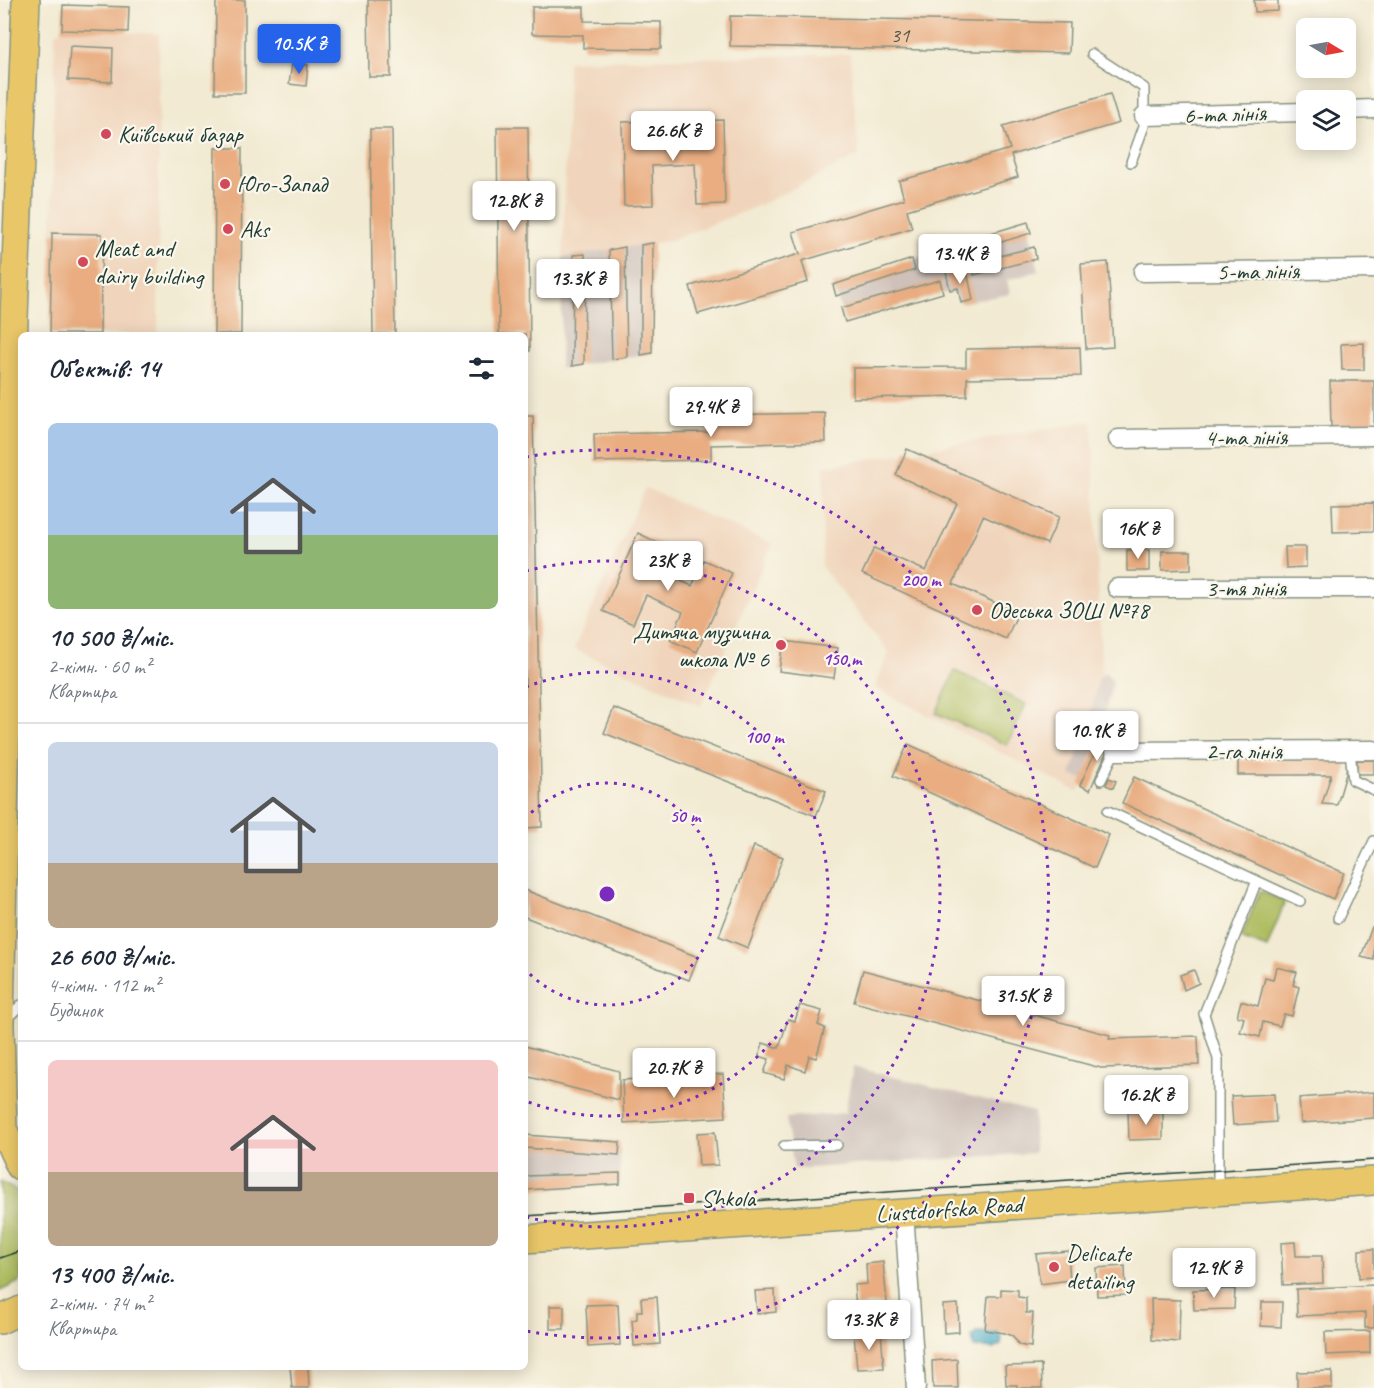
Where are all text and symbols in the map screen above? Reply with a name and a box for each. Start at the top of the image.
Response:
north arrow [1296,18,1356,78]
map controls [1296,18,1356,150]
house number: 31 [891,22,911,48]
pin: 10.5K ₴ [244,24,354,75]
text: 10.5K ₴ [272,31,326,56]
button: layers [1296,90,1356,150]
street label: 6-та лінія [1183,98,1268,130]
pin: 26.6K ₴ [618,111,728,162]
text: 26.6K ₴ [645,118,701,143]
place label: Київський базар [118,119,244,149]
marker: Київський базар [99,127,113,141]
place label: Юго-Запад [237,169,329,199]
marker: Юго-Запад [218,177,232,191]
pin: 12.8K ₴ [459,181,569,232]
text: 12.8K ₴ [486,188,542,213]
place label: Aks [240,214,271,244]
marker: Aks [221,222,235,236]
place label: Meat and dairy building [95,233,206,291]
pin: 13.4K ₴ [905,234,1015,285]
text: 13.4K ₴ [932,241,988,266]
marker: Meat and dairy building [76,255,90,269]
street label: 5-та лінія [1216,255,1301,287]
pin: 13.3K ₴ [523,259,633,310]
text: 13.3K ₴ [550,266,606,291]
text: Об’єктів: 14 [48,352,160,385]
icon: filters [465,352,498,385]
pin: 29.4K ₴ [656,387,766,438]
text: 29.4K ₴ [684,394,738,419]
street label: 4-та лінія [1204,421,1289,453]
icon: home [219,462,327,570]
pin: 16K ₴ [1096,509,1180,560]
text: 16K ₴ [1117,516,1159,541]
pin: 23K ₴ [626,541,710,592]
text: 23K ₴ [647,548,689,573]
text: 200 m [902,569,942,591]
street label: 3-тя лінія [1206,573,1288,603]
place label: Одеська ЗОШ №78 [989,595,1151,625]
marker: Одеська ЗОШ №78 [970,603,984,617]
place label: Дитяча музична школа № 6 [633,616,771,674]
text: 10 500 ₴/міс. [48,621,173,654]
marker: Дитяча музична школа № 6 [774,638,788,652]
text: 150 m [823,648,863,670]
text: 2-кімн. · 60 m² [48,654,151,679]
text: Квартира [48,679,116,704]
pin: 10.9K ₴ [1042,711,1152,762]
text: 10.9K ₴ [1070,718,1124,743]
text: 100 m [745,726,785,748]
street label: 2-га лінія [1206,736,1283,766]
icon: home [219,781,327,889]
text: 50 m [670,805,702,827]
centre of rings [597,884,617,904]
text: 26 600 ₴/міс. [48,940,175,973]
text: 4-кімн. · 112 m² [48,973,160,998]
pin: 31.5K ₴ [968,976,1078,1027]
text: 31.5K ₴ [996,983,1050,1008]
text: Будинок [48,998,103,1023]
pin: 20.7K ₴ [619,1048,729,1099]
text: 20.7K ₴ [646,1055,702,1080]
pin: 16.2K ₴ [1091,1075,1201,1126]
text: 16.2K ₴ [1118,1082,1174,1107]
icon: home [219,1099,327,1207]
place label: Shkola [701,1183,757,1213]
street label: Liustdorfska Road [875,1189,1027,1229]
marker: Shkola [682,1191,696,1205]
place label: Delicate detailing [1066,1238,1136,1296]
pin: 12.9K ₴ [1159,1248,1269,1299]
text: 12.9K ₴ [1187,1255,1241,1280]
text: 13 400 ₴/міс. [48,1258,174,1291]
marker: Delicate detailing [1047,1260,1061,1274]
text: 2-кімн. · 74 m² [48,1291,151,1316]
pin: 13.3K ₴ [814,1300,924,1351]
text: 13.3K ₴ [841,1307,897,1332]
text: Квартира [48,1316,116,1341]

